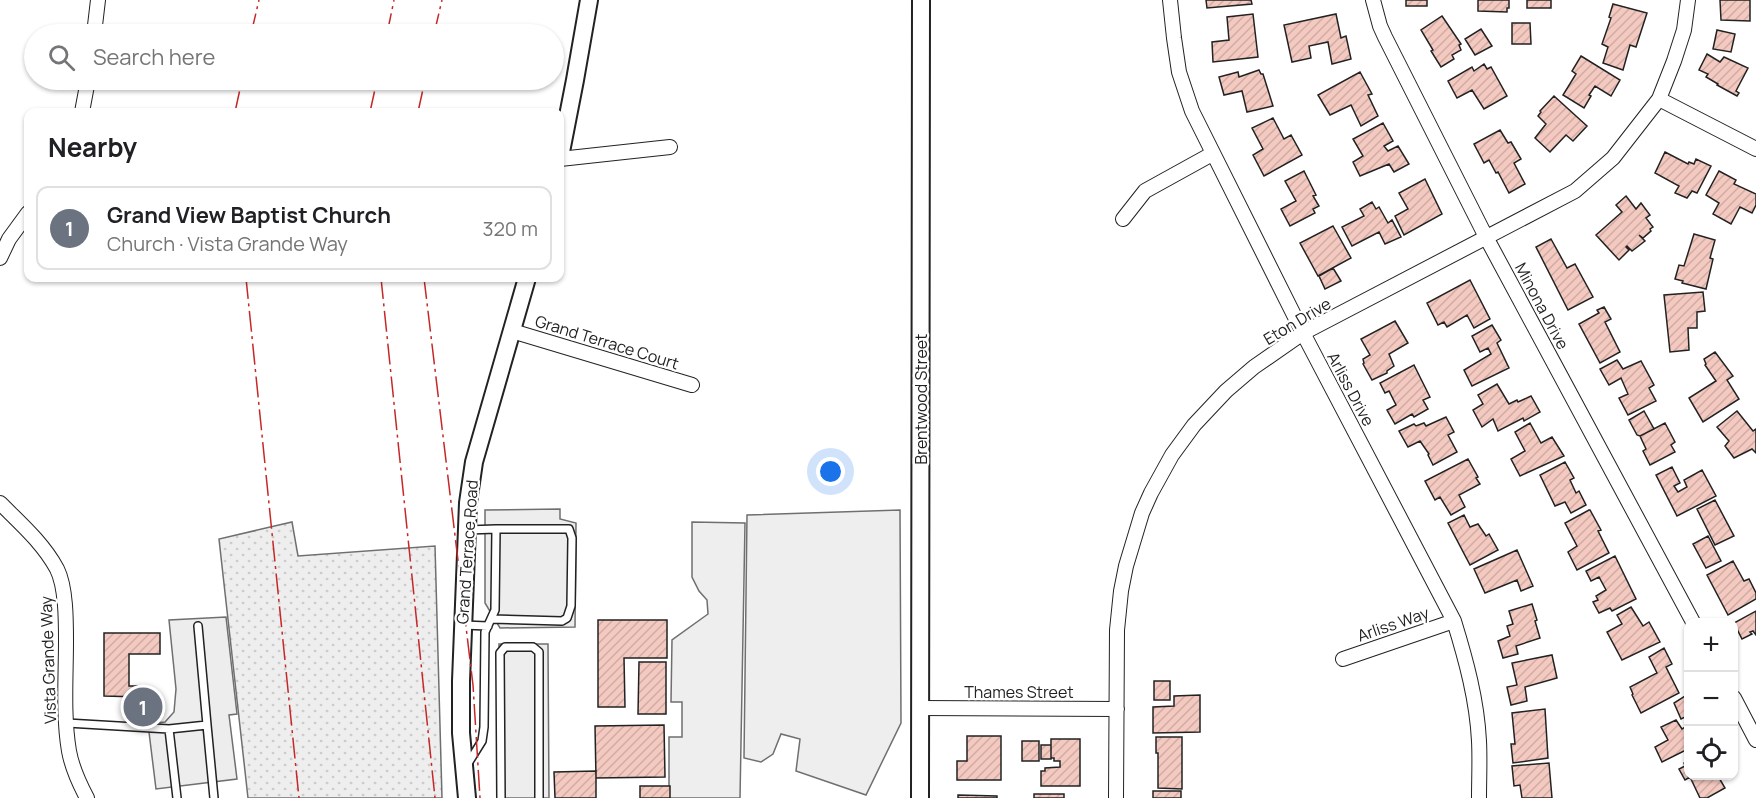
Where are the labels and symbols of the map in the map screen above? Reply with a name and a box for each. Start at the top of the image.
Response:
street label: Minona Drive [1510,259,1574,353]
street label: Eton Drive [1259,292,1335,350]
street label: Grand Terrace Court [532,310,682,374]
street label: Brentwood Street [910,334,932,465]
street label: Arliss Drive [1322,348,1380,430]
your location [816,457,845,486]
street label: Grand Terrace Road [451,479,483,625]
street label: Vista Grande Way [35,595,61,724]
street label: Arliss Way [1354,601,1432,647]
street label: Thames Street [964,681,1074,703]
pin: 1 [124,684,162,730]

